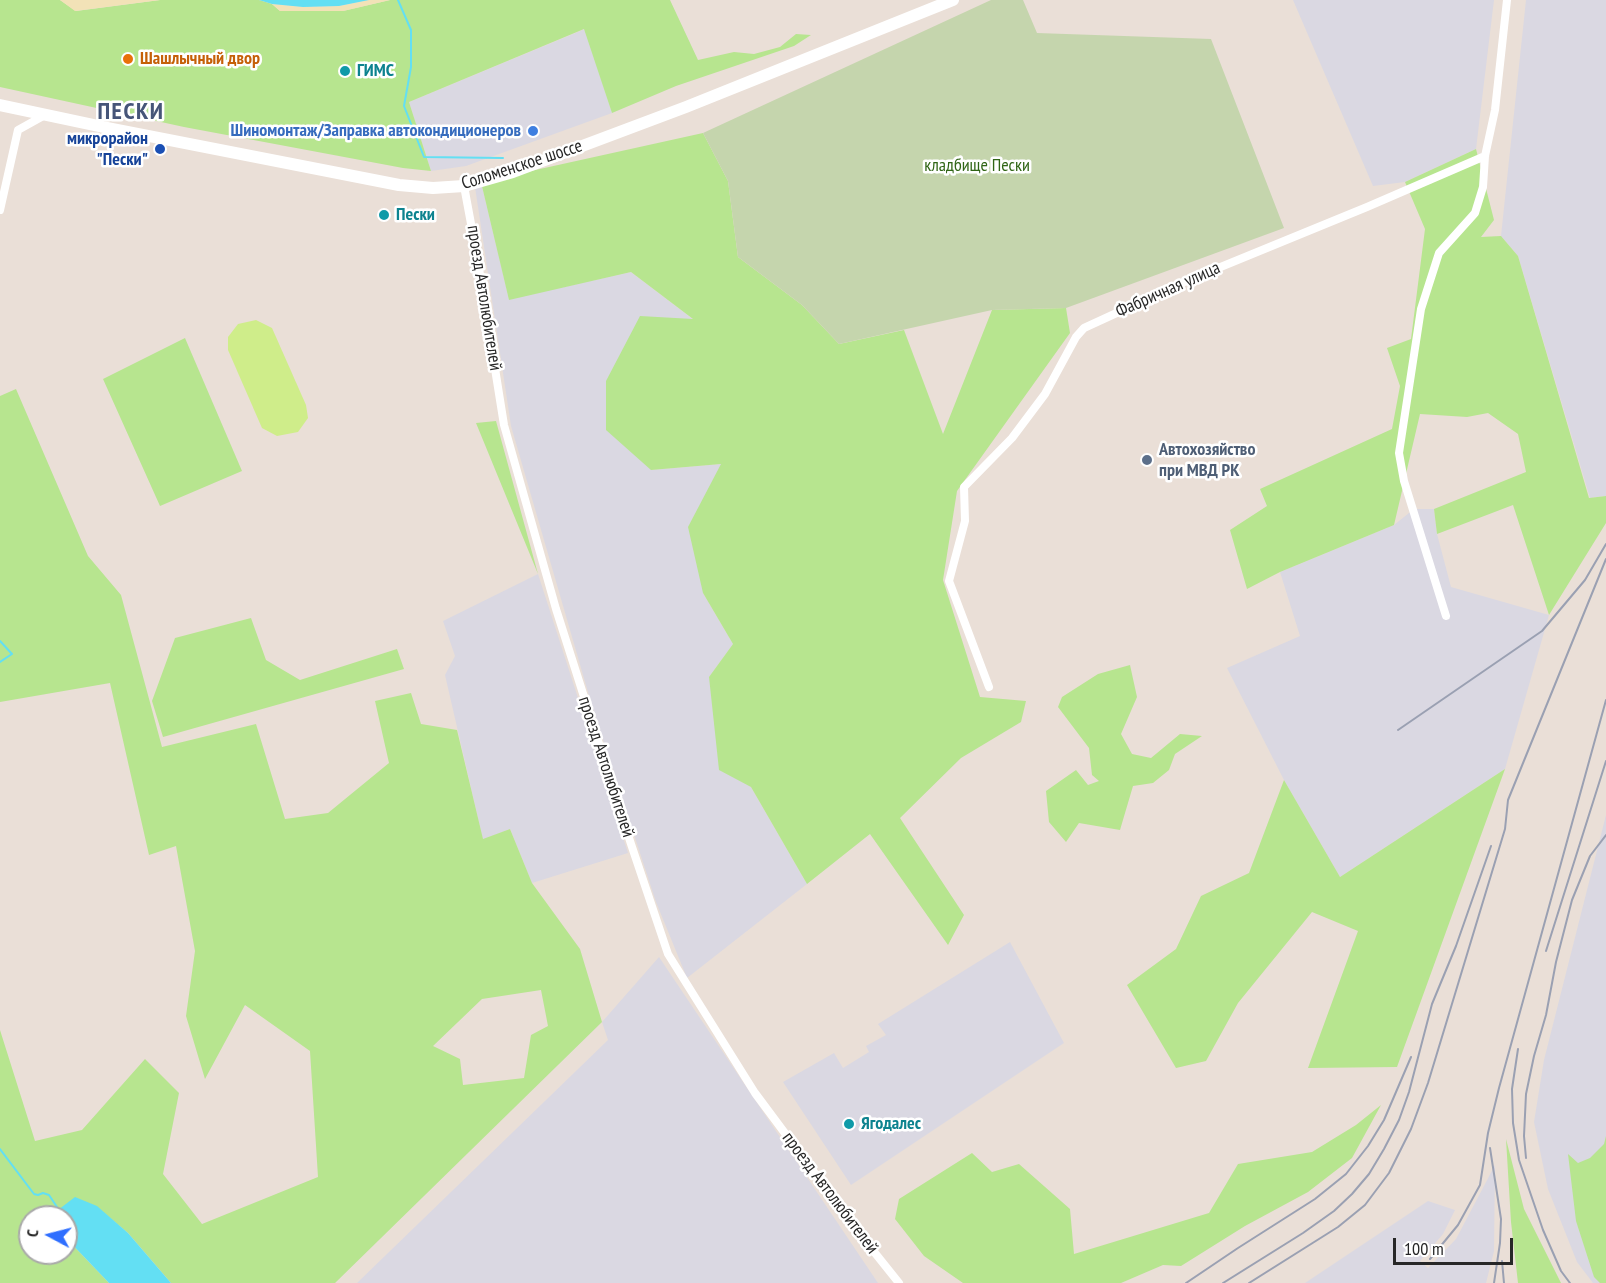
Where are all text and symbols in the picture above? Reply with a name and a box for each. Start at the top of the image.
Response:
place label: Шашлычный двор [140,48,260,70]
marker: Шашлычный двор [121,52,135,66]
place label: ГИМС [357,60,394,82]
marker: ГИМС [338,64,352,78]
district label: ПЕСКИ [98,98,164,126]
place label: Шиномонтаж/Заправка автокондиционеров [230,120,521,142]
marker: Шиномонтаж/Заправка автокондиционеров [526,124,540,138]
place label: микрорайон "Пески" [67,128,148,170]
street label: Соломенское шоссе [459,135,585,195]
marker: микрорайон "Пески" [153,142,167,156]
park label: кладбище Пески [924,155,1030,177]
place label: Пески [396,204,435,226]
marker: Пески [377,208,391,222]
street label: проезд Автолюбителей [462,224,506,372]
street label: Фабричная улица [1112,257,1224,323]
place label: Автохозяйство при МВД РК [1159,439,1255,482]
marker: Автохозяйство при МВД РК [1140,453,1154,467]
street label: проезд Автолюбителей [573,694,639,840]
place label: Ягодалес [861,1113,921,1135]
marker: Ягодалес [842,1117,856,1131]
street label: проезд Автолюбителей [777,1128,883,1258]
north arrow [18,1205,78,1265]
scale bar [1396,1226,1516,1264]
text: С [22,1228,42,1238]
text: 100 m [1404,1237,1444,1260]

